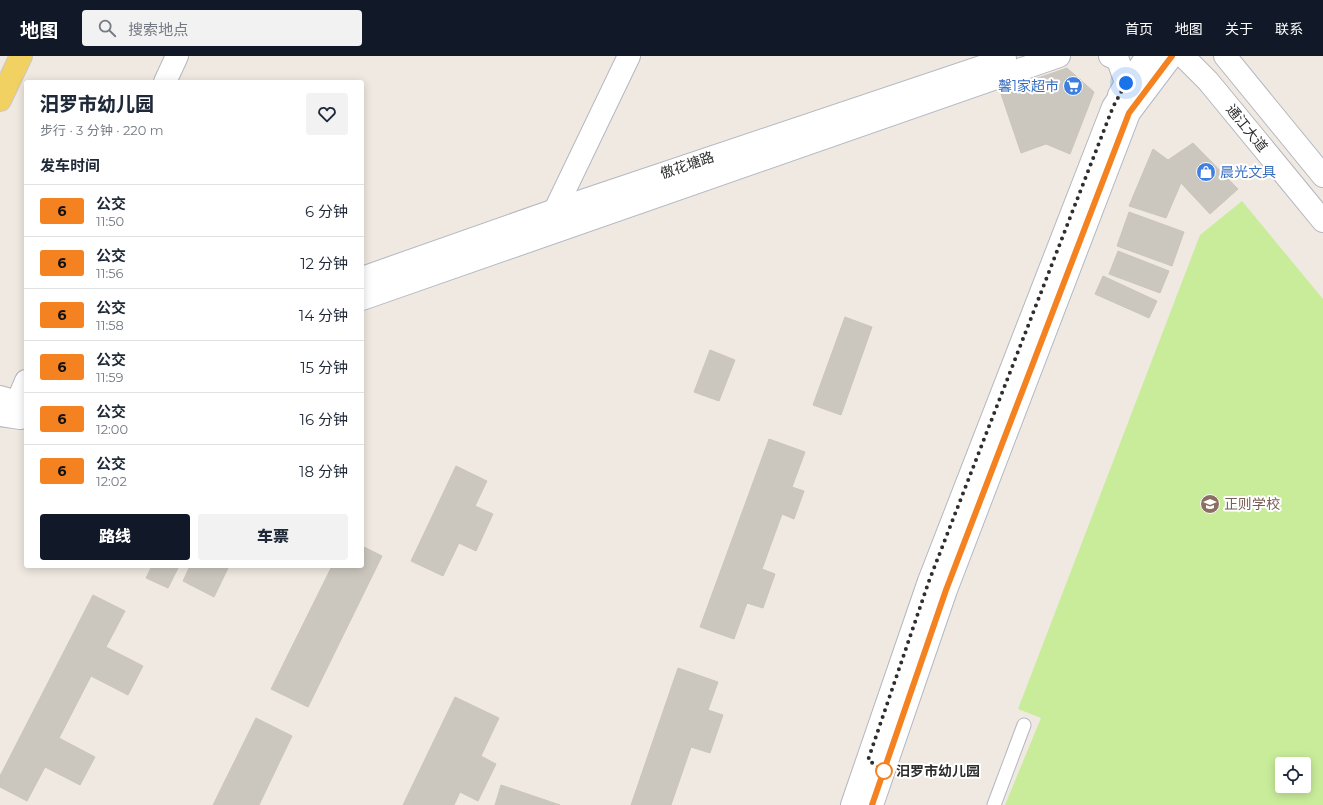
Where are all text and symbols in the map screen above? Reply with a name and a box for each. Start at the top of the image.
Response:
search box [82,10,362,46]
icon: search [96,17,118,39]
text: 地图 [20,19,58,42]
text: 搜索地点 [128,20,188,39]
text: 首页 [1125,20,1153,38]
text: 地图 [1175,20,1203,38]
text: 关于 [1225,20,1253,38]
text: 联系 [1275,20,1303,38]
your location [1116,73,1136,93]
supermarket icon: 馨1家超市 [1062,75,1084,97]
place label: 馨1家超市 [998,77,1059,95]
text: 汨罗市幼儿园 [40,93,154,116]
button: heart [306,93,348,135]
street label: 通江大道 [1222,101,1272,155]
text: 步行 · 3 分钟 · 220 m [40,122,163,138]
street label: 傲花塘路 [658,147,716,183]
text: 发车时间 [40,156,100,175]
shop icon: 晨光文具 [1195,161,1217,183]
place label: 晨光文具 [1220,163,1276,181]
text: 公交 [96,194,126,213]
text: 6 [58,202,66,220]
text: 6 分钟 [305,202,348,221]
text: 11:50 [96,213,124,229]
text: 公交 [96,246,126,265]
text: 6 [58,254,66,272]
text: 12 分钟 [300,254,348,273]
text: 11:56 [96,265,123,281]
text: 公交 [96,298,126,317]
text: 6 [58,306,66,324]
text: 14 分钟 [299,306,348,325]
text: 11:58 [96,317,124,333]
text: 公交 [96,350,126,369]
text: 6 [58,358,66,376]
text: 15 分钟 [300,358,348,377]
text: 11:59 [96,369,123,385]
text: 公交 [96,402,126,421]
text: 6 [58,410,66,428]
text: 16 分钟 [300,410,348,429]
text: 12:00 [96,421,128,437]
text: 公交 [96,454,126,473]
text: 6 [58,462,66,480]
text: 18 分钟 [299,462,348,481]
text: 12:02 [96,473,127,489]
school or university icon: 正则学校 [1199,493,1221,515]
place label: 正则学校 [1224,495,1280,513]
button: 路线 [40,514,190,560]
button: 车票 [198,514,348,560]
map controls [1275,757,1311,793]
button: locate [1275,757,1311,793]
marker: 汨罗市幼儿园 [875,762,893,780]
place label: 汨罗市幼儿园 [896,762,980,780]

